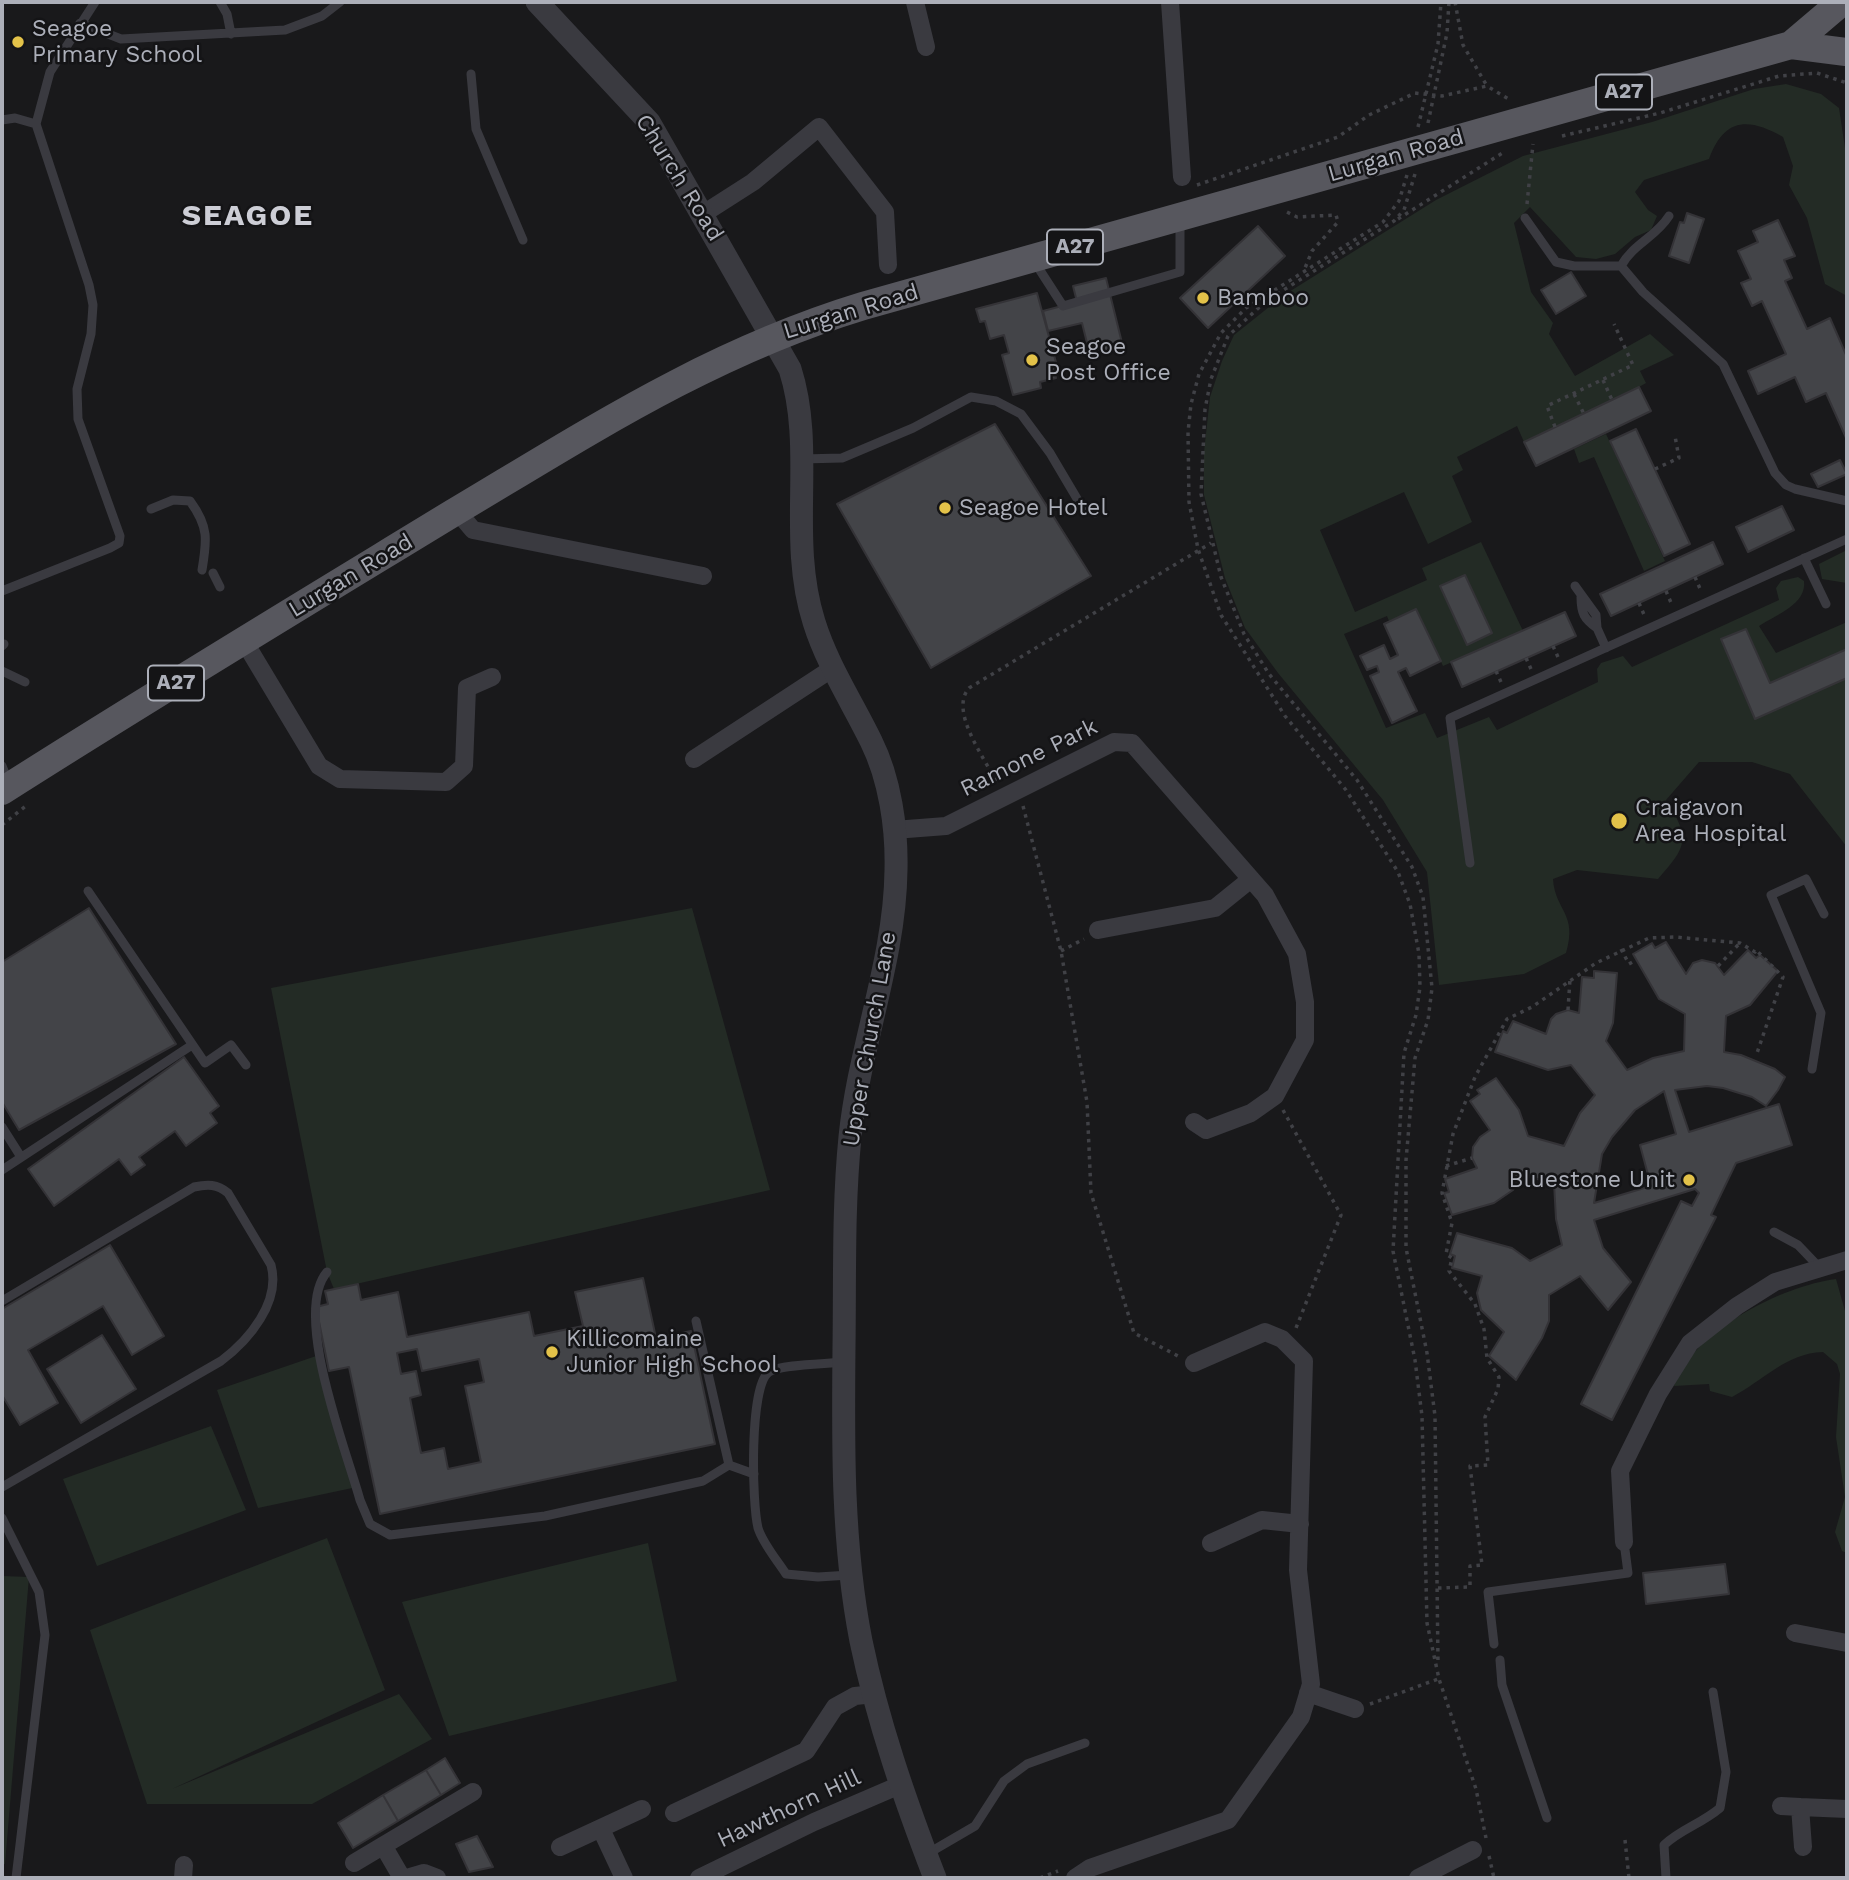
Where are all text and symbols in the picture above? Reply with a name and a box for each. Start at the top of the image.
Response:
place label: Seagoe Primary School [32,15,202,69]
marker: Seagoe Primary School [10,34,26,50]
road number: A27 [1596,74,1652,110]
street label: Church Road [629,109,729,247]
street label: Lurgan Road [1325,123,1467,189]
district label: SEAGOE [182,198,314,234]
road number: A27 [1047,230,1103,264]
street label: Lurgan Road [780,278,922,346]
place label: Bamboo [1217,284,1309,312]
marker: Bamboo [1195,290,1211,306]
place label: Seagoe Post Office [1046,333,1171,387]
marker: Seagoe Post Office [1024,352,1040,368]
place label: Seagoe Hotel [959,494,1107,522]
marker: Seagoe Hotel [937,500,953,516]
street label: Lurgan Road [284,528,418,624]
road number: A27 [148,666,204,700]
street label: Ramone Park [956,713,1102,803]
place label: Craigavon Area Hospital [1635,794,1786,848]
marker: Craigavon Area Hospital [1609,811,1629,831]
street label: Upper Church Lane [837,929,903,1149]
place label: Bluestone Unit [1508,1166,1675,1194]
marker: Bluestone Unit [1681,1172,1697,1188]
place label: Killicomaine Junior High School [566,1325,778,1379]
marker: Killicomaine Junior High School [544,1344,560,1360]
street label: Hawthorn Hill [713,1764,865,1854]

